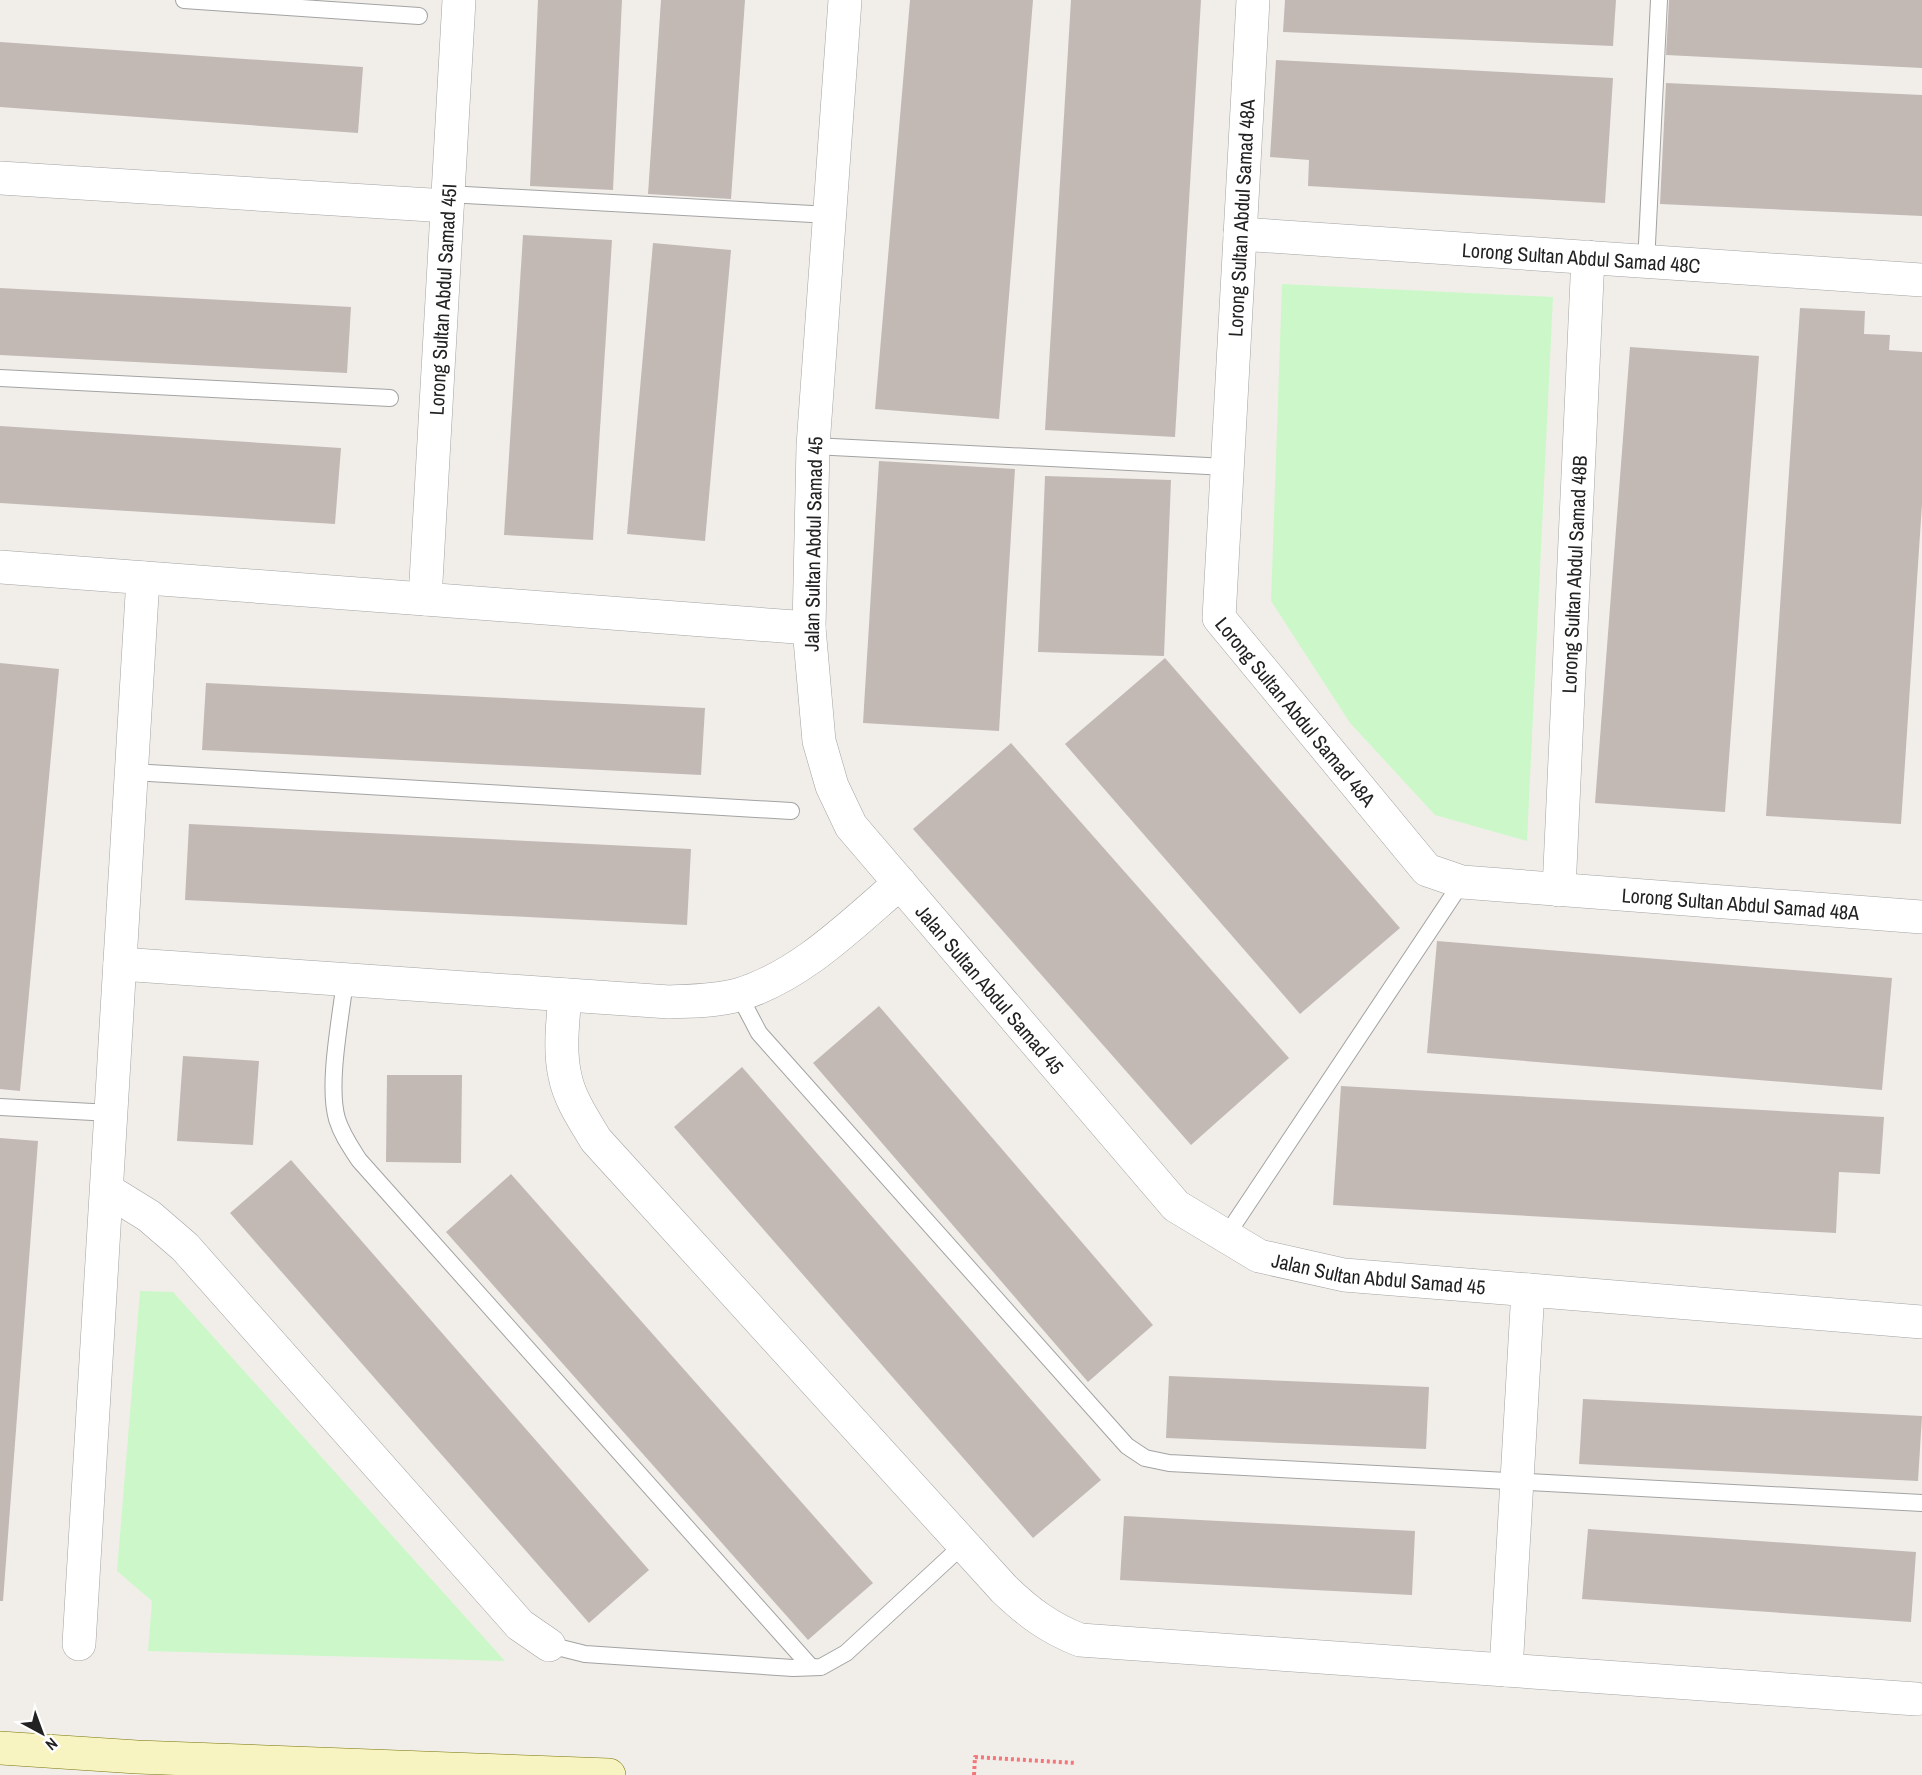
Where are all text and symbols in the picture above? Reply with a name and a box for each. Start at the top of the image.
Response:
street label: Lorong Sultan Abdul Samad 48A [1221,98,1261,338]
street label: Lorong Sultan Abdul Samad 45I [422,183,462,416]
street label: Lorong Sultan Abdul Samad 48C [1461,236,1702,279]
street label: Jalan Sultan Abdul Samad 45 [798,436,828,652]
street label: Lorong Sultan Abdul Samad 48B [1555,455,1592,694]
street label: Lorong Sultan Abdul Samad 48A [1210,611,1382,812]
street label: Lorong Sultan Abdul Samad 48A [1621,881,1860,926]
street label: Jalan Sultan Abdul Samad 45 [910,898,1070,1079]
street label: Jalan Sultan Abdul Samad 45 [1269,1246,1487,1300]
north arrow [12,1703,72,1763]
text: N [41,1733,63,1756]

